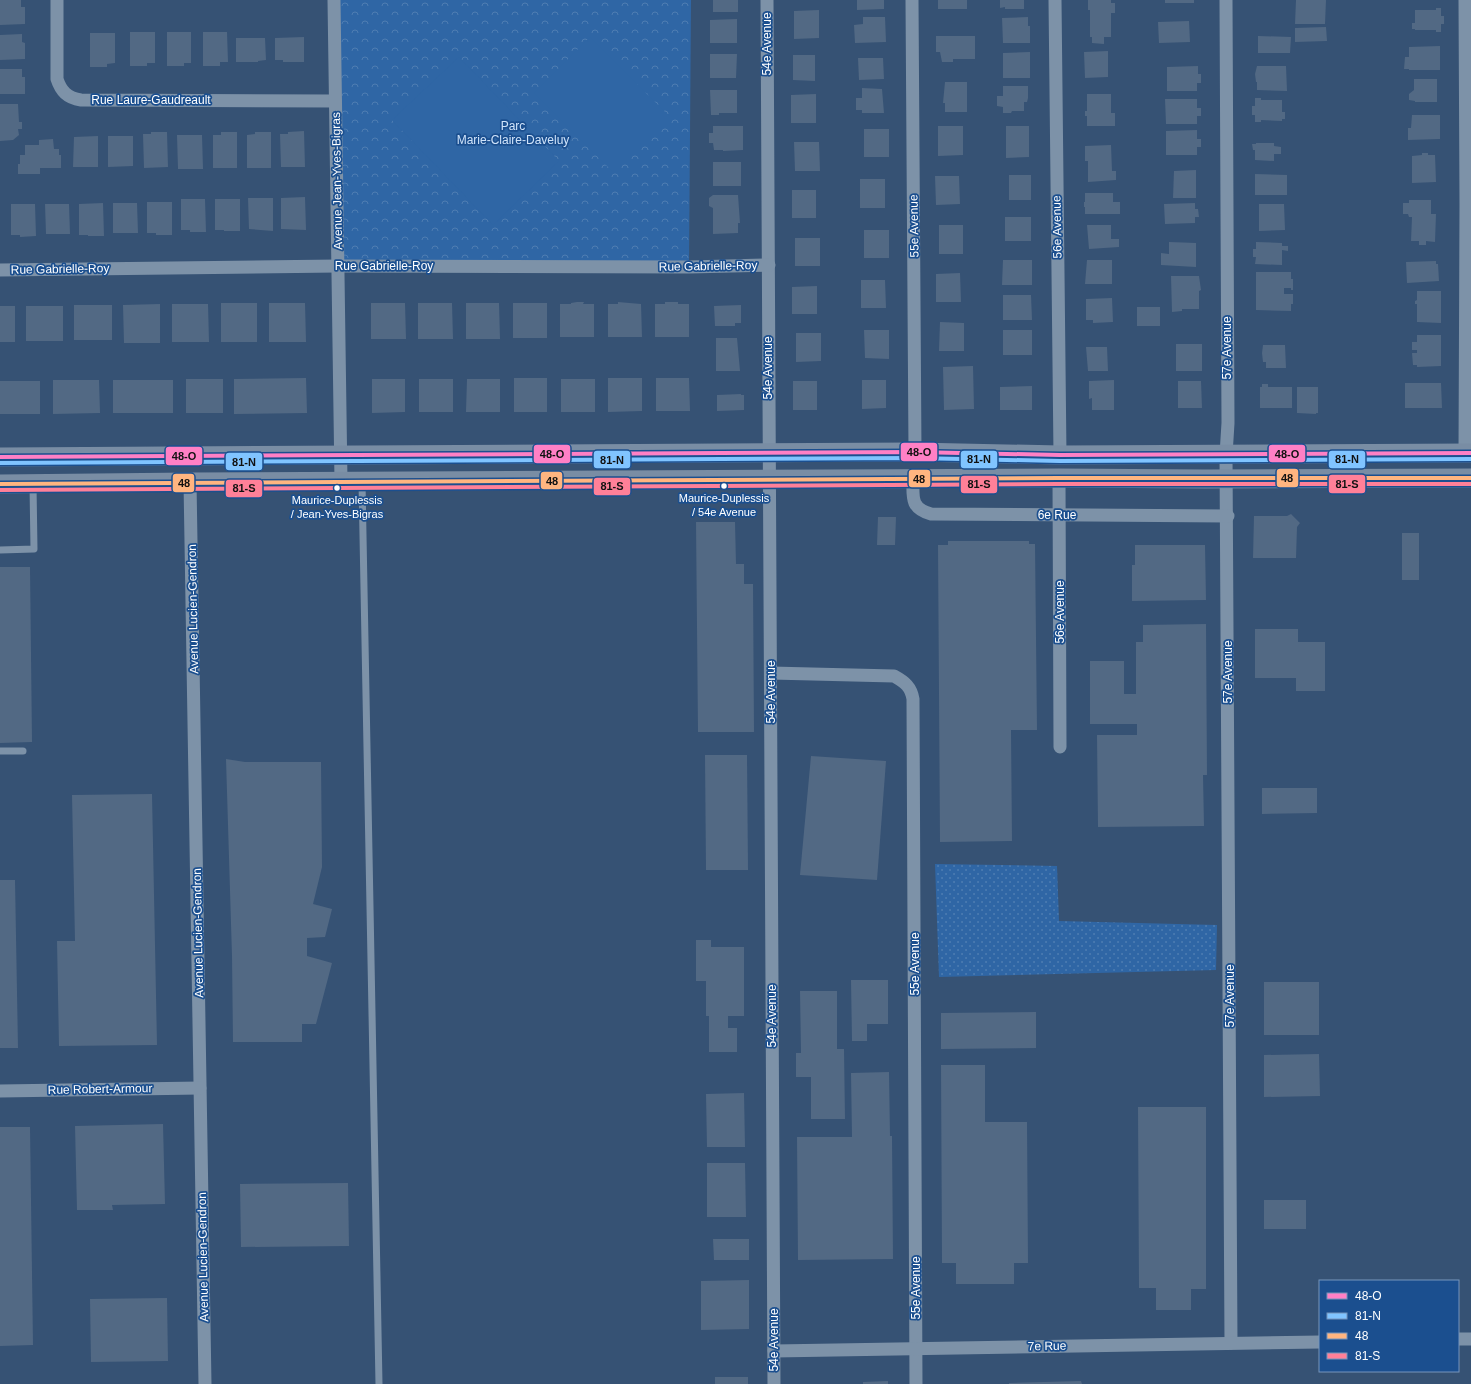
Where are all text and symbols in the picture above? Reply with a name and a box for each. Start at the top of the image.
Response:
street label: 54e Avenue [760,12,774,76]
street label: Rue Laure-Gaudreault [91,93,211,107]
street label: Avenue Jean-Yves-Bigras [329,112,345,250]
park label: Parc Marie-Claire-Daveluy [457,119,569,147]
street label: 55e Avenue [906,194,922,258]
street label: 56e Avenue [1049,195,1065,259]
street label: Rue Gabrielle-Roy [659,258,757,274]
street label: Rue Gabrielle-Roy [335,259,433,273]
street label: Rue Gabrielle-Roy [11,261,109,277]
street label: 57e Avenue [1220,316,1234,380]
street label: 54e Avenue [761,336,775,400]
line badge: 48-O [900,442,938,462]
line badge: 48-O [533,444,571,464]
line badge: 48-O [1268,444,1306,463]
line badge: 48-O [165,446,203,466]
text: 48-O [907,446,932,458]
text: 48-O [540,448,565,460]
text: 48-O [1275,448,1300,460]
text: 48-O [172,450,197,462]
line badge: 81-N [593,450,631,469]
line badge: 81-N [960,450,998,469]
line badge: 81-N [1328,450,1366,469]
line badge: 81-N [225,452,263,471]
text: 81-N [967,453,991,465]
text: 81-N [1335,453,1359,465]
text: 81-N [600,454,624,466]
text: 81-N [232,456,256,468]
line badge: 48 [1276,468,1299,488]
line badge: 48 [908,469,931,488]
line badge: 48 [540,471,563,490]
text: 48 [1281,472,1293,484]
line badge: 48 [172,473,195,493]
text: 48 [913,473,925,485]
line badge: 81-S [1328,474,1366,494]
text: 48 [546,475,558,487]
line badge: 81-S [960,475,998,494]
text: 48 [178,477,190,489]
line badge: 81-S [593,477,631,496]
text: 81-S [967,478,991,490]
text: 81-S [1335,478,1359,490]
line badge: 81-S [225,479,263,498]
text: 81-S [600,480,624,492]
marker: Maurice-Duplessis / 54e Avenue [719,481,729,491]
text: 81-S [232,482,256,494]
marker: Maurice-Duplessis / Jean-Yves-Bigras [332,483,342,493]
place label: Maurice-Duplessis / 54e Avenue [679,492,770,518]
place label: Maurice-Duplessis / Jean-Yves-Bigras [291,494,384,520]
street label: 6e Rue [1038,508,1077,522]
street label: Avenue Lucien-Gendron [185,544,201,674]
street label: 56e Avenue [1053,580,1067,644]
street label: 57e Avenue [1221,640,1235,704]
street label: 54e Avenue [764,660,778,724]
street label: Avenue Lucien-Gendron [190,868,206,998]
street label: 55e Avenue [908,932,922,996]
street label: 57e Avenue [1223,964,1237,1028]
street label: 54e Avenue [765,984,779,1048]
street label: Rue Robert-Armour [48,1081,152,1097]
street label: Avenue Lucien-Gendron [195,1192,211,1322]
street label: 55e Avenue [909,1256,923,1320]
legend [1319,1280,1459,1372]
text: 48-O [1355,1289,1382,1303]
street label: 54e Avenue [767,1308,781,1372]
text: 81-N [1355,1309,1381,1323]
text: 48 [1355,1329,1369,1343]
street label: 7e Rue [1028,1339,1067,1353]
text: 81-S [1355,1349,1380,1363]

